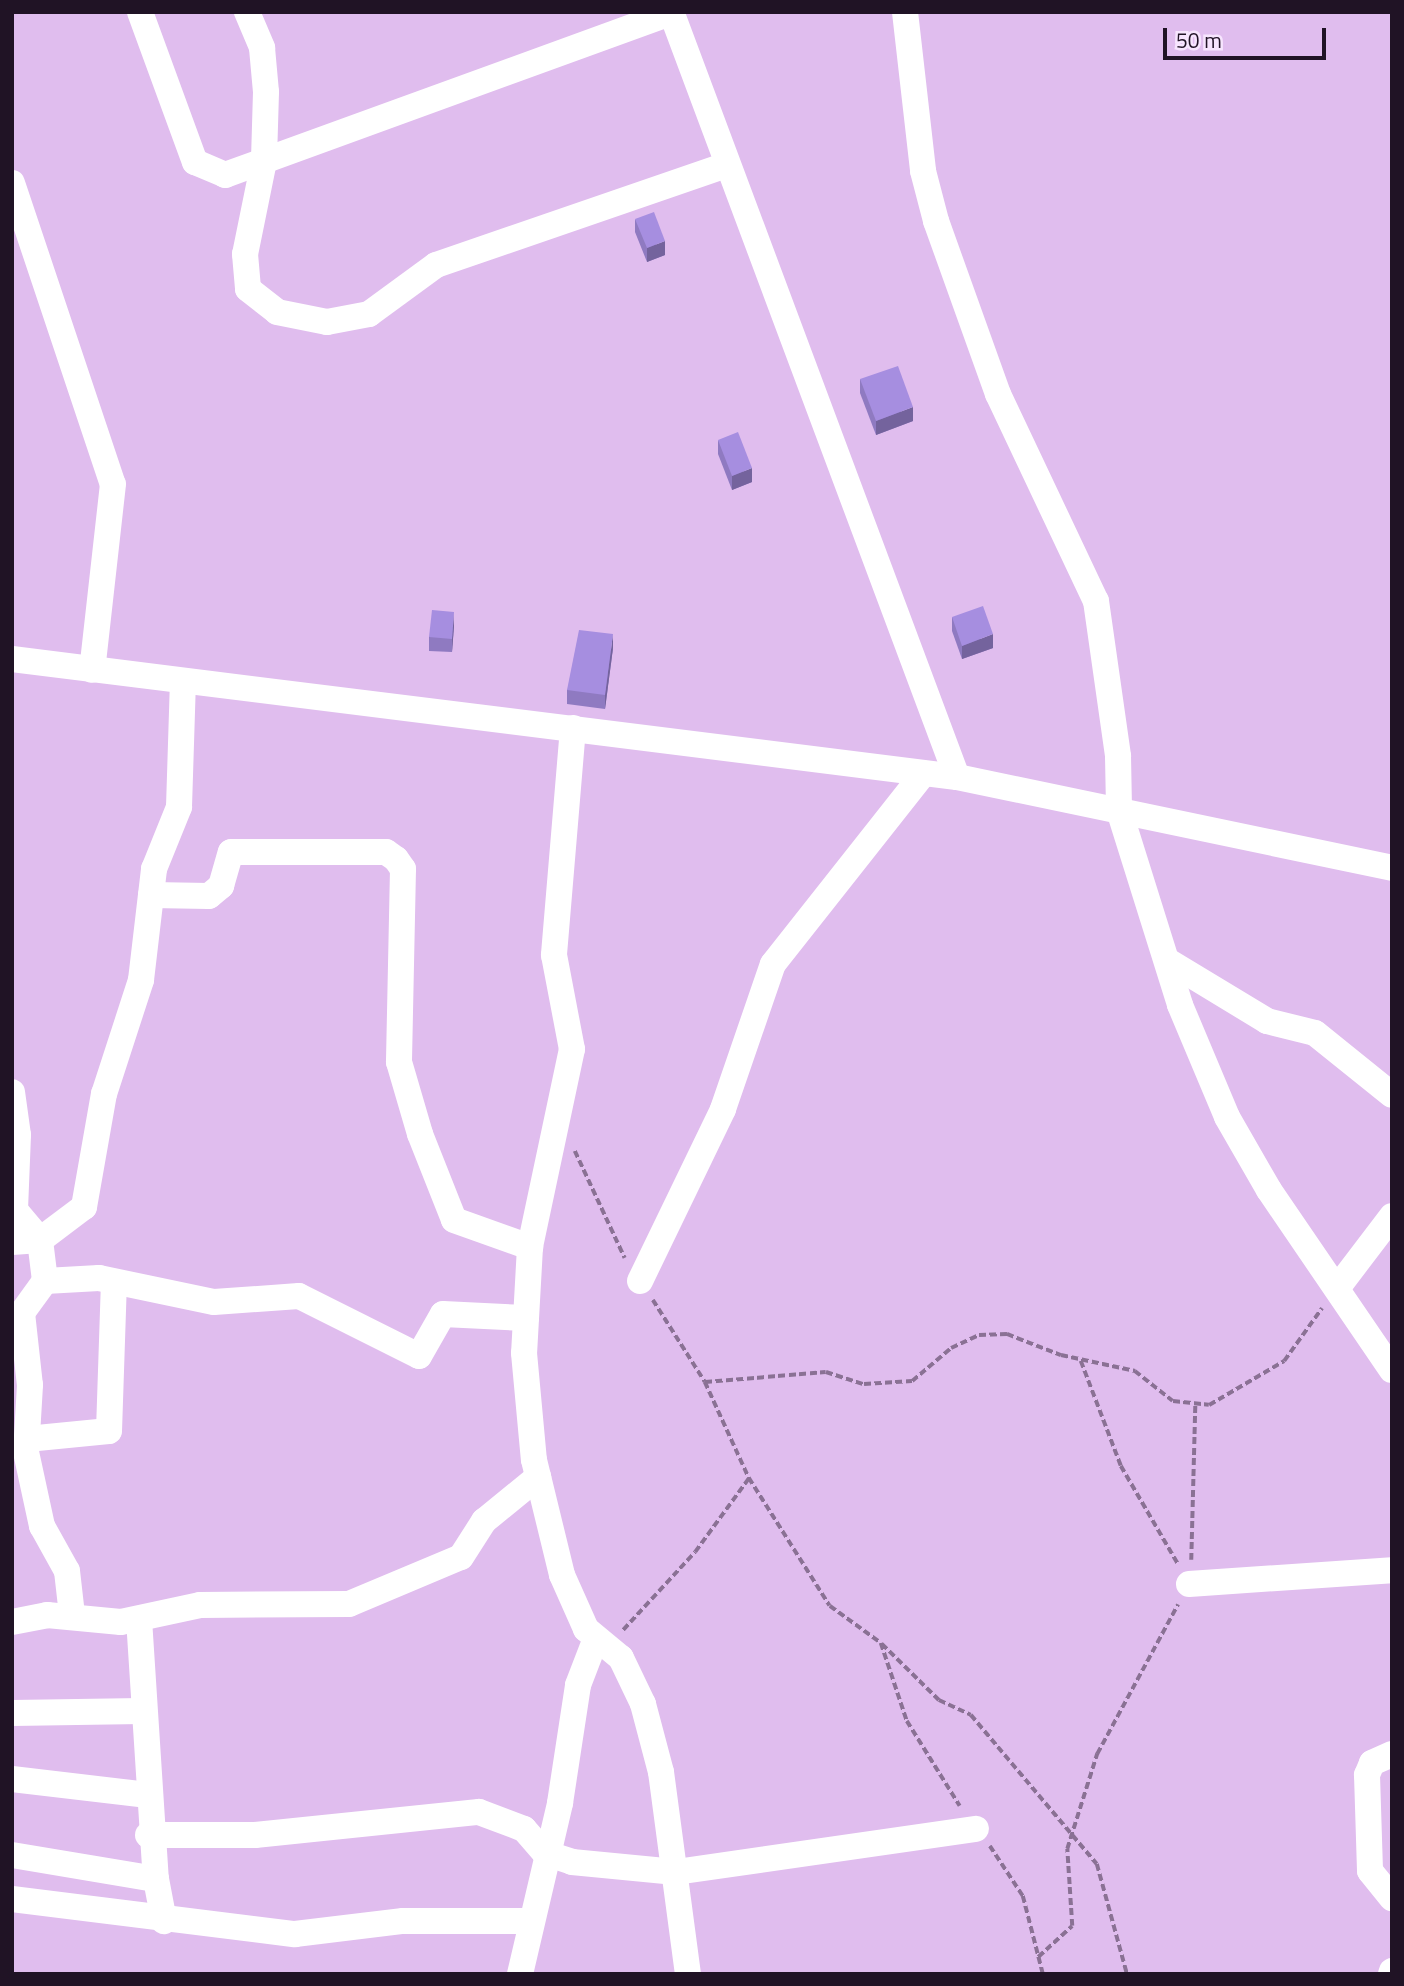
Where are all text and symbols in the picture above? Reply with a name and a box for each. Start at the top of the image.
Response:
scale bar [1166,14,1329,58]
text: 50 m [1176,24,1222,56]

